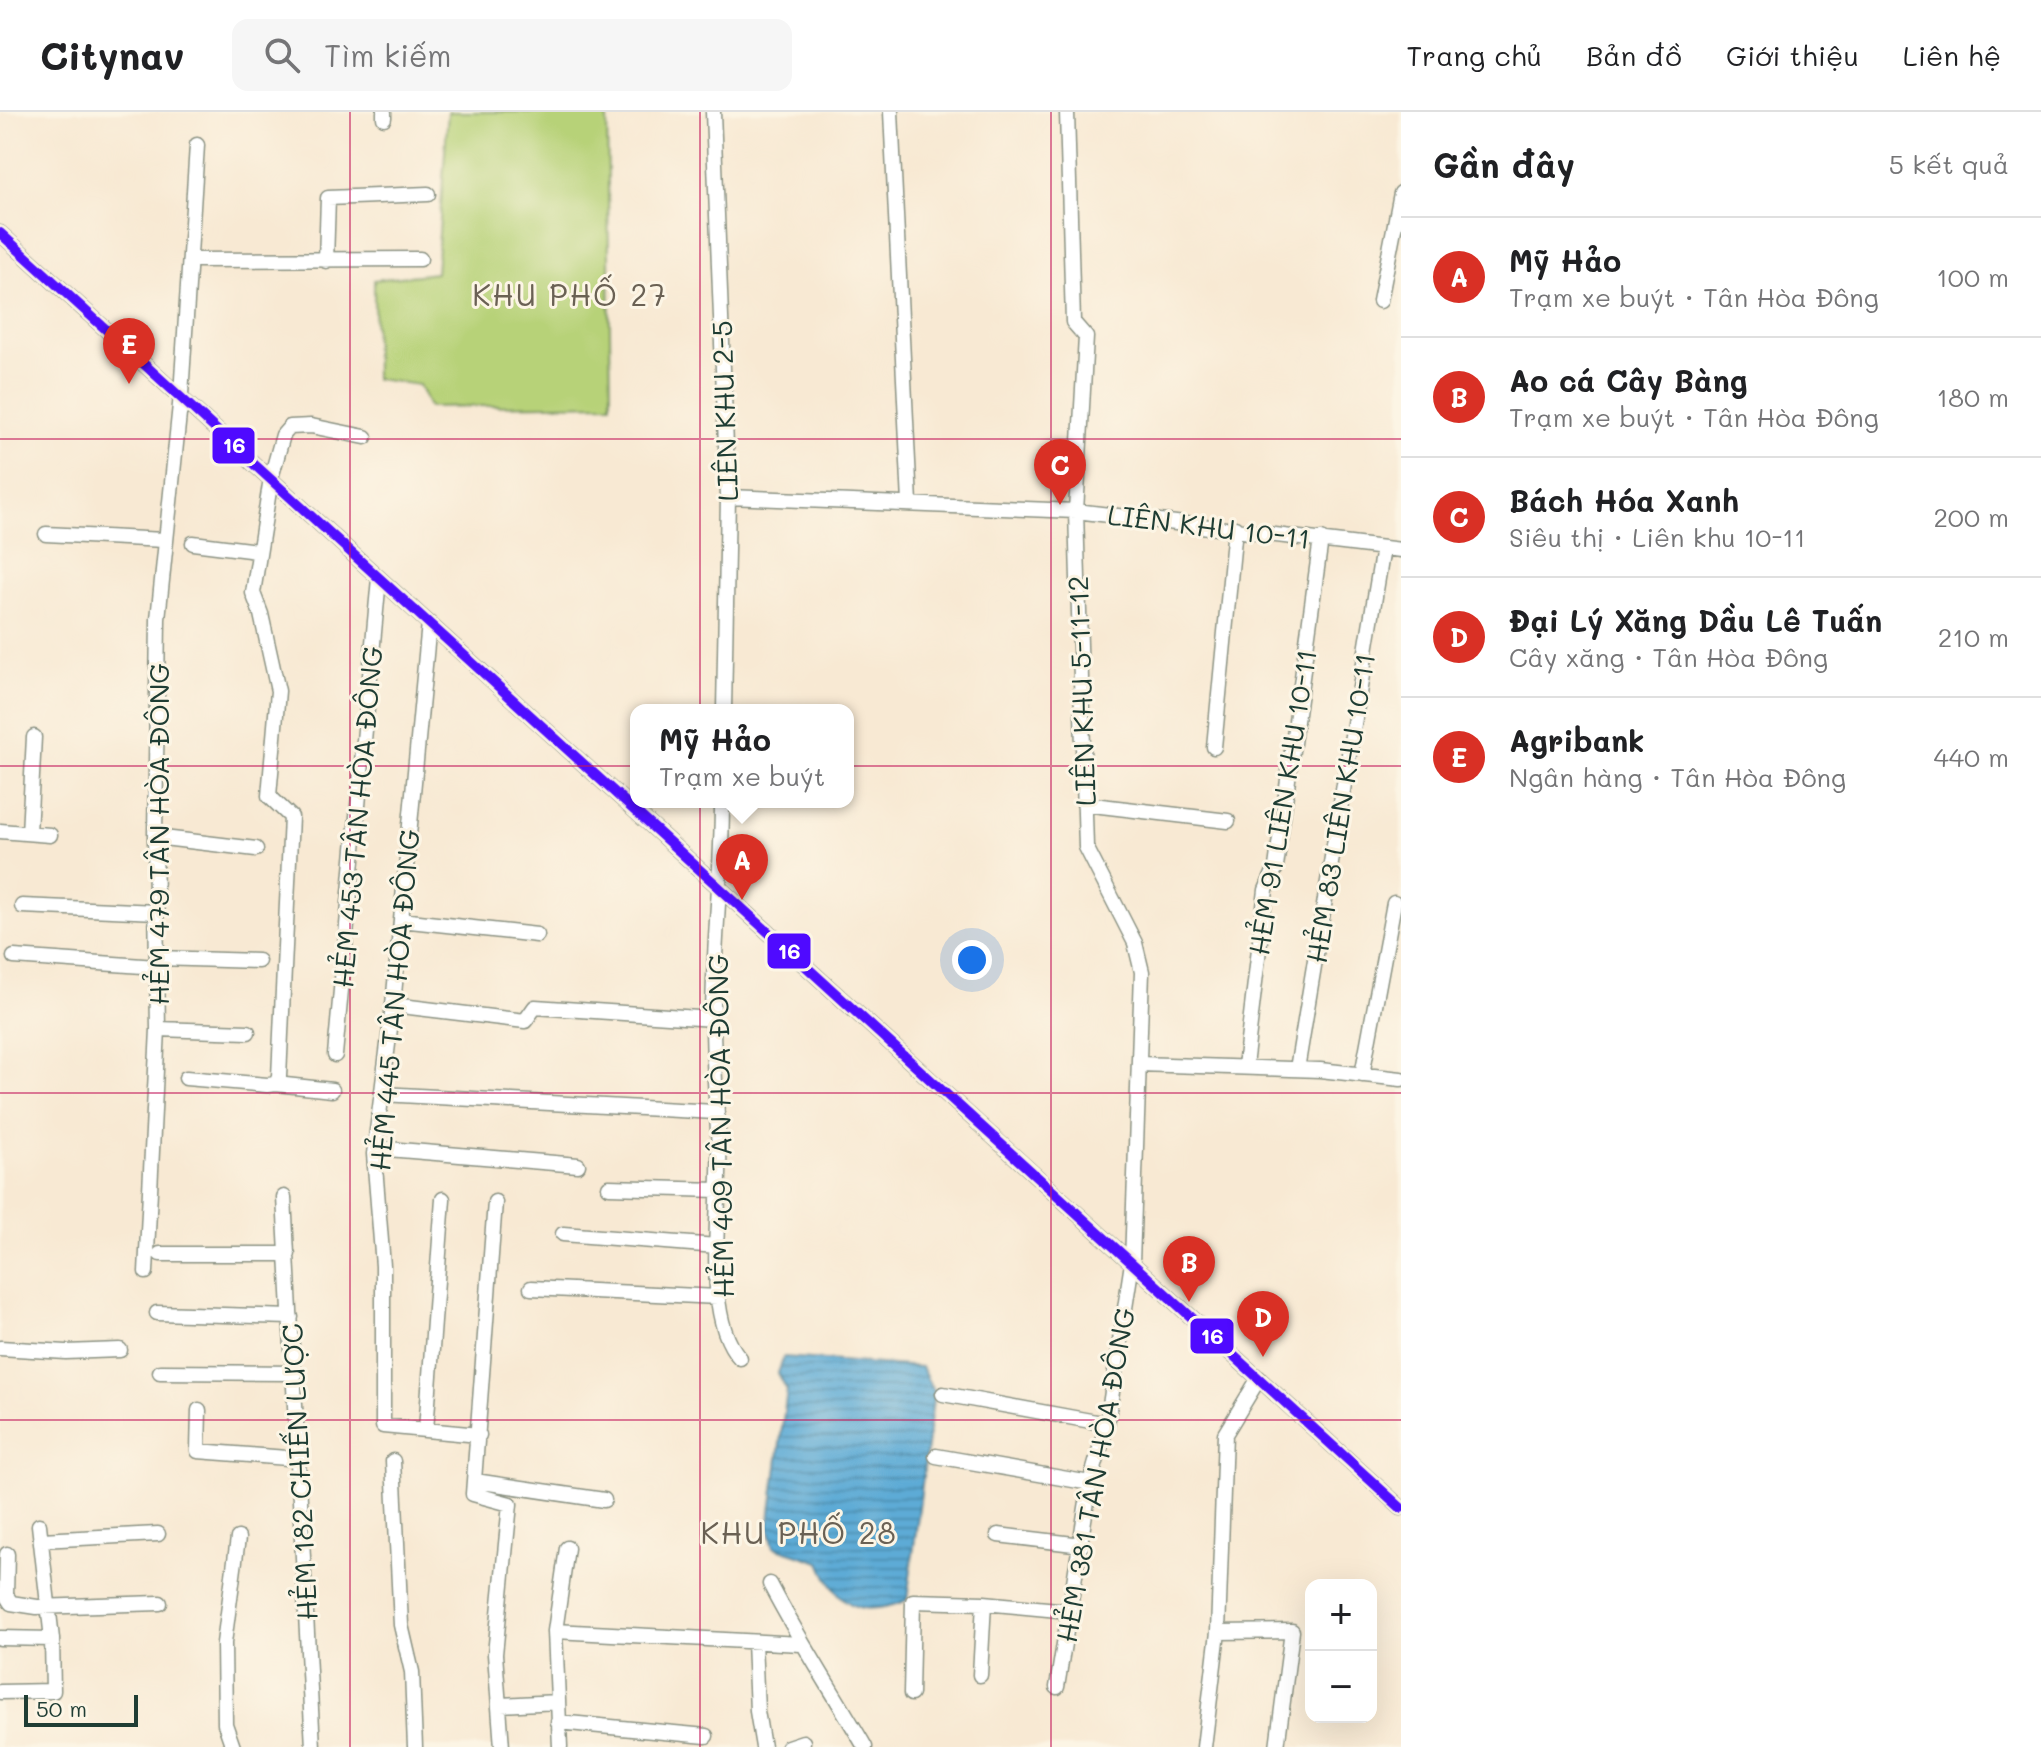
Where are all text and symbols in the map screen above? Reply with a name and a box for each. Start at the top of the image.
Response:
search box [232,19,792,91]
text: Citynav [40,30,184,80]
icon: search [260,33,304,77]
text: Tìm kiếm [324,35,451,75]
text: Trang chủ [1406,37,1542,73]
text: Bản đồ [1586,37,1682,73]
text: Giới thiệu [1726,37,1859,73]
text: Liên hệ [1903,37,2001,73]
text: Gần đây [1433,142,1575,187]
text: 5 kết quả [1889,147,2009,181]
text: Mỹ Hảo [1509,240,1621,280]
text: A [1450,260,1468,294]
text: 100 m [1936,260,2009,294]
district label: KHU PHỐ 27 [472,274,668,314]
text: Trạm xe buýt · Tân Hòa Đông [1509,280,1879,314]
pin: E [103,318,155,384]
street label: LIÊN KHU 2-5 [703,320,745,502]
text: Ao cá Cây Bàng [1509,360,1748,400]
text: B [1450,380,1468,414]
text: 180 m [1937,380,2009,414]
text: Trạm xe buýt · Tân Hòa Đông [1509,400,1879,434]
line badge: 16 [211,426,256,465]
text: 16 [222,430,246,459]
pin: C [1034,439,1086,505]
text: Bách Hóa Xanh [1509,480,1739,520]
street label: LIÊN KHU 10-11 [1106,496,1312,556]
text: C [1449,500,1469,534]
text: 200 m [1933,500,2009,534]
text: Siêu thị · Liên khu 10-11 [1509,520,1806,554]
street label: LIÊN KHU 5-11-12 [1059,575,1103,807]
text: Đại Lý Xăng Dầu Lê Tuấn [1509,600,1882,640]
text: D [1450,620,1468,654]
text: 210 m [1938,620,2009,654]
text: Cây xăng · Tân Hòa Đông [1509,640,1828,674]
street label: HẺM 453 TÂN HÒA ĐÔNG [324,645,390,989]
street label: HẺM 91 LIÊN KHU 10-11 [1240,646,1324,958]
street label: HẺM 83 LIÊN KHU 10-11 [1298,650,1382,966]
street label: HẺM 479 TÂN HÒA ĐÔNG [140,663,176,1005]
popup [630,704,854,808]
text: Mỹ Hảo [659,719,771,759]
text: Agribank [1509,720,1644,760]
text: E [1451,740,1467,774]
text: 440 m [1933,740,2009,774]
text: Trạm xe buýt [659,759,825,793]
text: Ngân hàng · Tân Hòa Đông [1509,760,1846,794]
street label: HẺM 445 TÂN HÒA ĐÔNG [361,828,427,1172]
pin: A [716,834,768,900]
line badge: 16 [766,932,812,970]
text: 16 [777,936,801,965]
your location [952,940,992,980]
street label: HẺM 409 TÂN HÒA ĐÔNG [699,954,741,1298]
pin: B [1163,1236,1215,1302]
pin: D [1237,1291,1289,1357]
street label: HẺM 381 TÂN HÒA ĐÔNG [1048,1305,1142,1645]
line badge: 16 [1189,1317,1235,1355]
text: 16 [1200,1321,1224,1350]
street label: HẺM 182 CHIẾN LƯỢC [273,1323,325,1621]
district label: KHU PHỐ 28 [700,1512,898,1552]
map controls [1305,1579,1377,1723]
button: + [1305,1579,1377,1651]
button: − [1305,1651,1377,1723]
scale bar [24,1691,138,1727]
text: 50 m [36,1694,87,1723]

